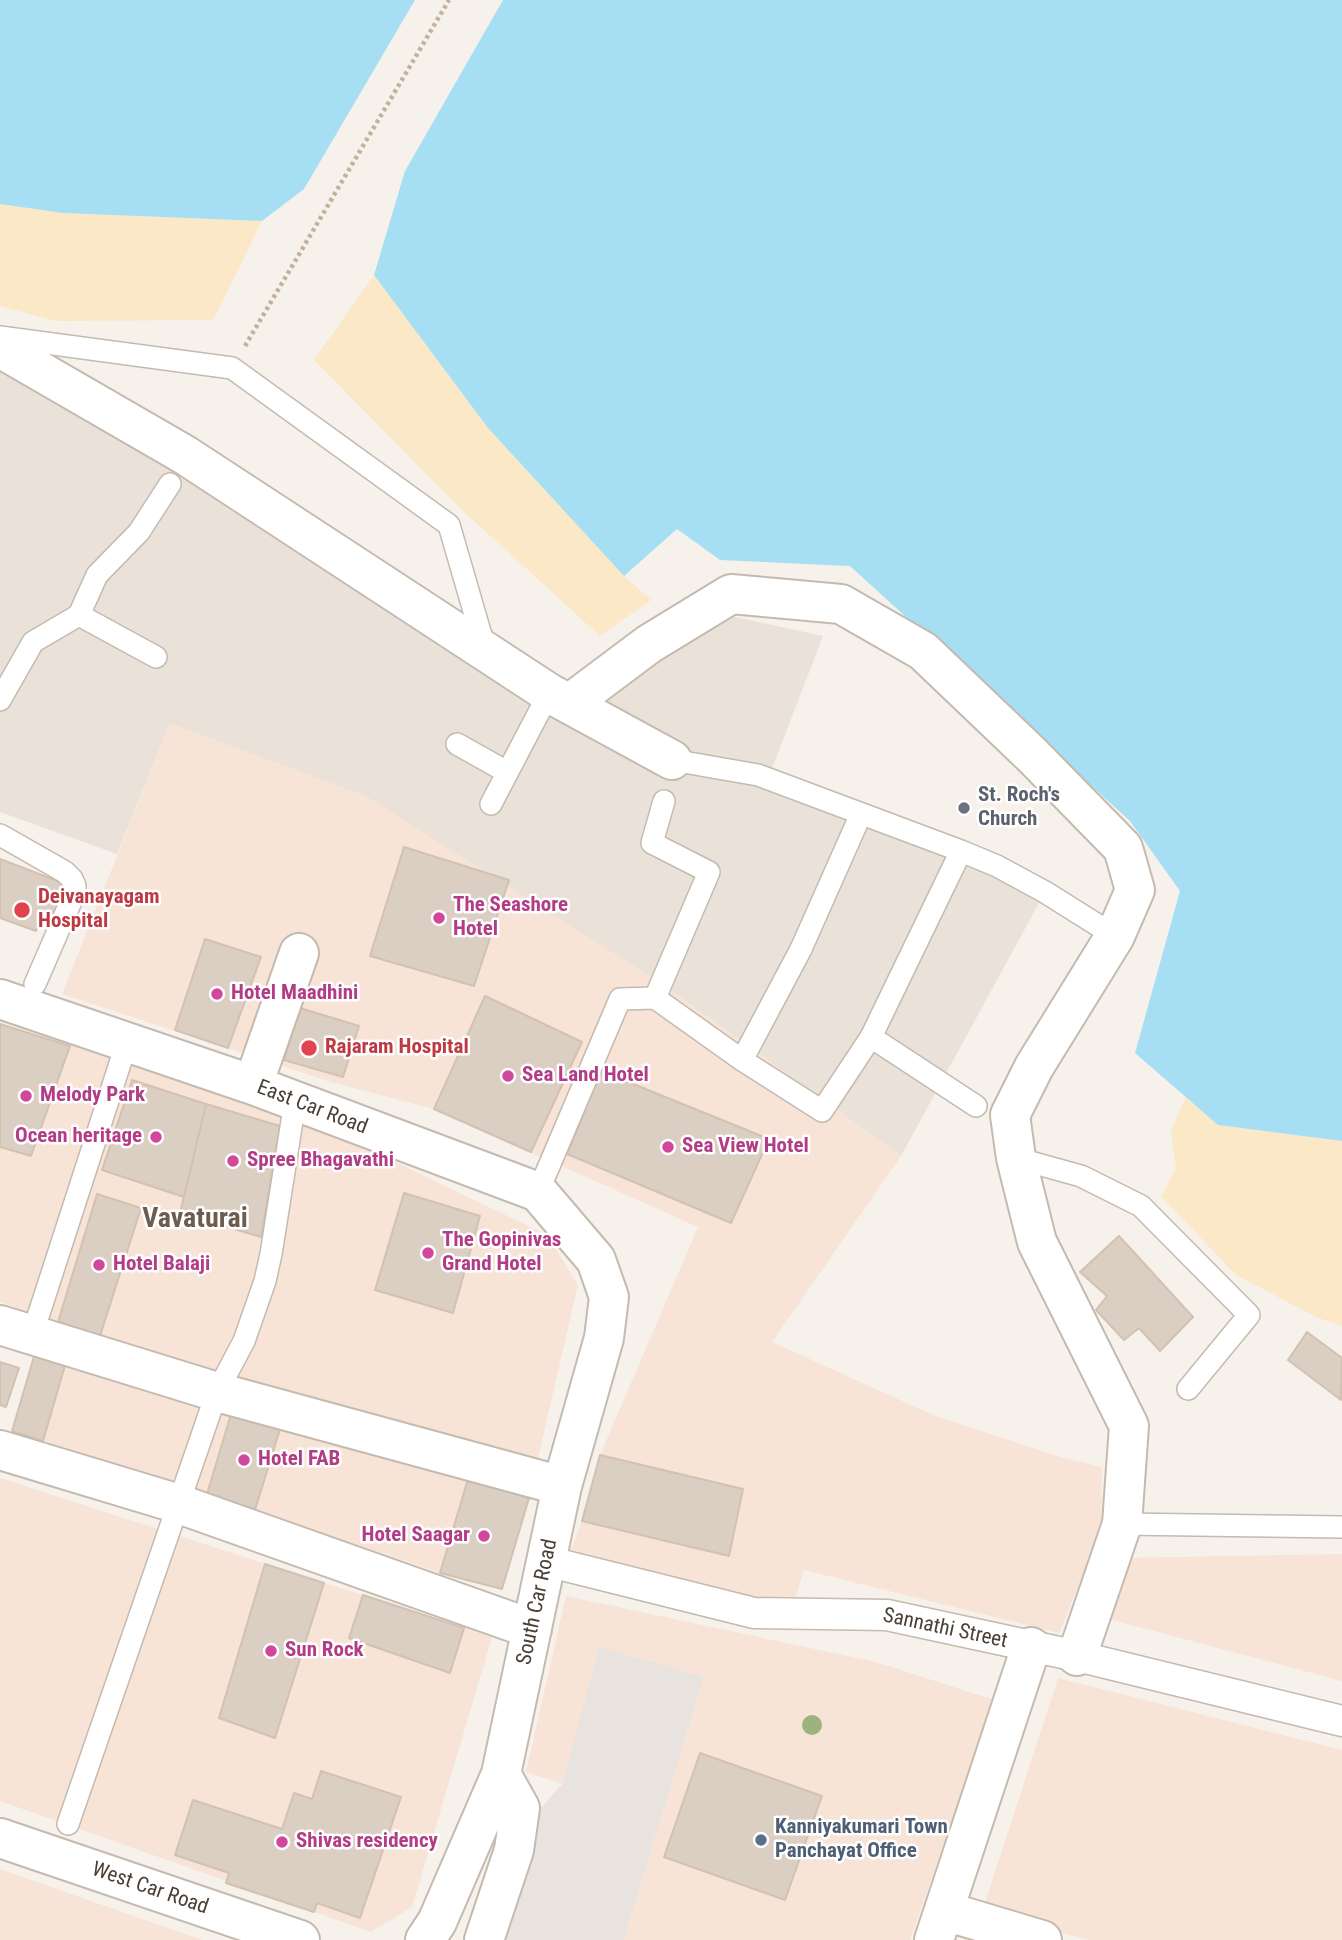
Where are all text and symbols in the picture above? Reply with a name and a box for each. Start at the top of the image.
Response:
place label: St. Roch's Church [978,783,1060,833]
marker: St. Roch's Church [956,800,972,816]
place label: Deivanayagam Hospital [38,885,160,935]
place label: The Seashore Hotel [453,893,568,943]
marker: Deivanayagam Hospital [12,900,32,920]
marker: The Seashore Hotel [431,910,447,926]
place label: Hotel Maadhini [231,981,358,1007]
marker: Hotel Maadhini [209,986,225,1002]
place label: Rajaram Hospital [325,1035,469,1061]
marker: Rajaram Hospital [299,1038,319,1058]
place label: Sea Land Hotel [522,1063,649,1089]
marker: Sea Land Hotel [500,1068,516,1084]
street label: East Car Road [253,1075,371,1141]
place label: Melody Park [40,1083,145,1109]
marker: Melody Park [18,1088,34,1104]
place label: Ocean heritage [15,1124,142,1150]
marker: Ocean heritage [148,1129,164,1145]
place label: Sea View Hotel [682,1134,809,1160]
marker: Sea View Hotel [660,1139,676,1155]
place label: Spree Bhagavathi [247,1148,394,1174]
marker: Spree Bhagavathi [225,1153,241,1169]
district label: Vavaturai [142,1203,248,1237]
place label: The Gopinivas Grand Hotel [442,1228,561,1278]
marker: The Gopinivas Grand Hotel [420,1245,436,1261]
place label: Hotel Balaji [113,1252,210,1278]
marker: Hotel Balaji [91,1257,107,1273]
place label: Hotel FAB [258,1447,340,1473]
marker: Hotel FAB [236,1452,252,1468]
place label: Hotel Saagar [362,1523,470,1549]
marker: Hotel Saagar [476,1528,492,1544]
street label: South Car Road [512,1537,564,1667]
street label: Sannathi Street [880,1604,1010,1654]
place label: Sun Rock [285,1638,364,1664]
marker: Sun Rock [263,1643,279,1659]
place label: Kanniyakumari Town Panchayat Office [775,1815,948,1865]
place label: Shivas residency [296,1829,438,1855]
marker: Kanniyakumari Town Panchayat Office [753,1832,769,1848]
marker: Shivas residency [274,1834,290,1850]
street label: West Car Road [88,1857,212,1921]

